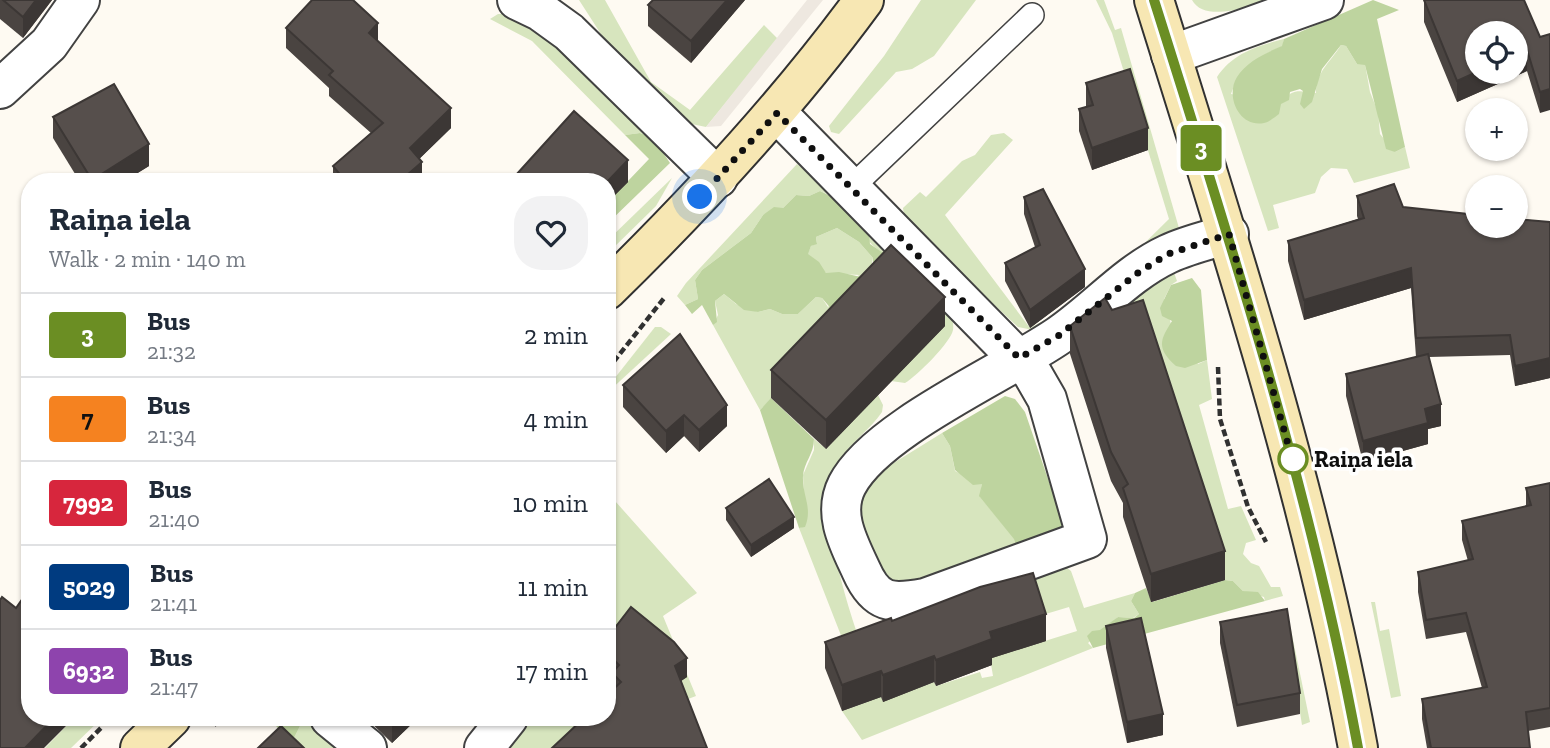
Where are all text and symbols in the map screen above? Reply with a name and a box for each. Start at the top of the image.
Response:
map controls [1465,21,1528,238]
button: locate [1465,21,1528,84]
button: + [1465,98,1528,161]
line badge: 3 [1178,125,1224,171]
text: 3 [1195,133,1207,162]
button: − [1465,175,1528,238]
your location [682,179,717,214]
button: heart [514,196,588,270]
text: Raiņa iela [49,199,191,238]
text: Walk · 2 min · 140 m [49,245,246,273]
text: Bus [147,305,190,337]
text: 2 min [524,319,588,351]
text: 3 [81,320,94,349]
text: 21:32 [147,337,196,365]
text: Bus [147,389,190,421]
text: 4 min [523,403,588,435]
text: 7 [82,404,93,433]
text: 21:34 [147,421,197,449]
marker: Raiņa iela [1278,444,1308,474]
place label: Raiņa iela [1314,445,1413,473]
text: Bus [148,473,192,505]
text: 10 min [512,487,588,519]
text: 7992 [63,488,113,517]
text: 21:40 [148,505,200,533]
text: Bus [150,557,193,589]
text: 11 min [517,571,588,603]
text: 5029 [63,572,115,601]
text: 21:41 [150,589,197,617]
text: Bus [149,641,193,673]
text: 17 min [516,655,588,687]
text: 6932 [63,656,114,685]
text: 21:47 [149,673,198,701]

